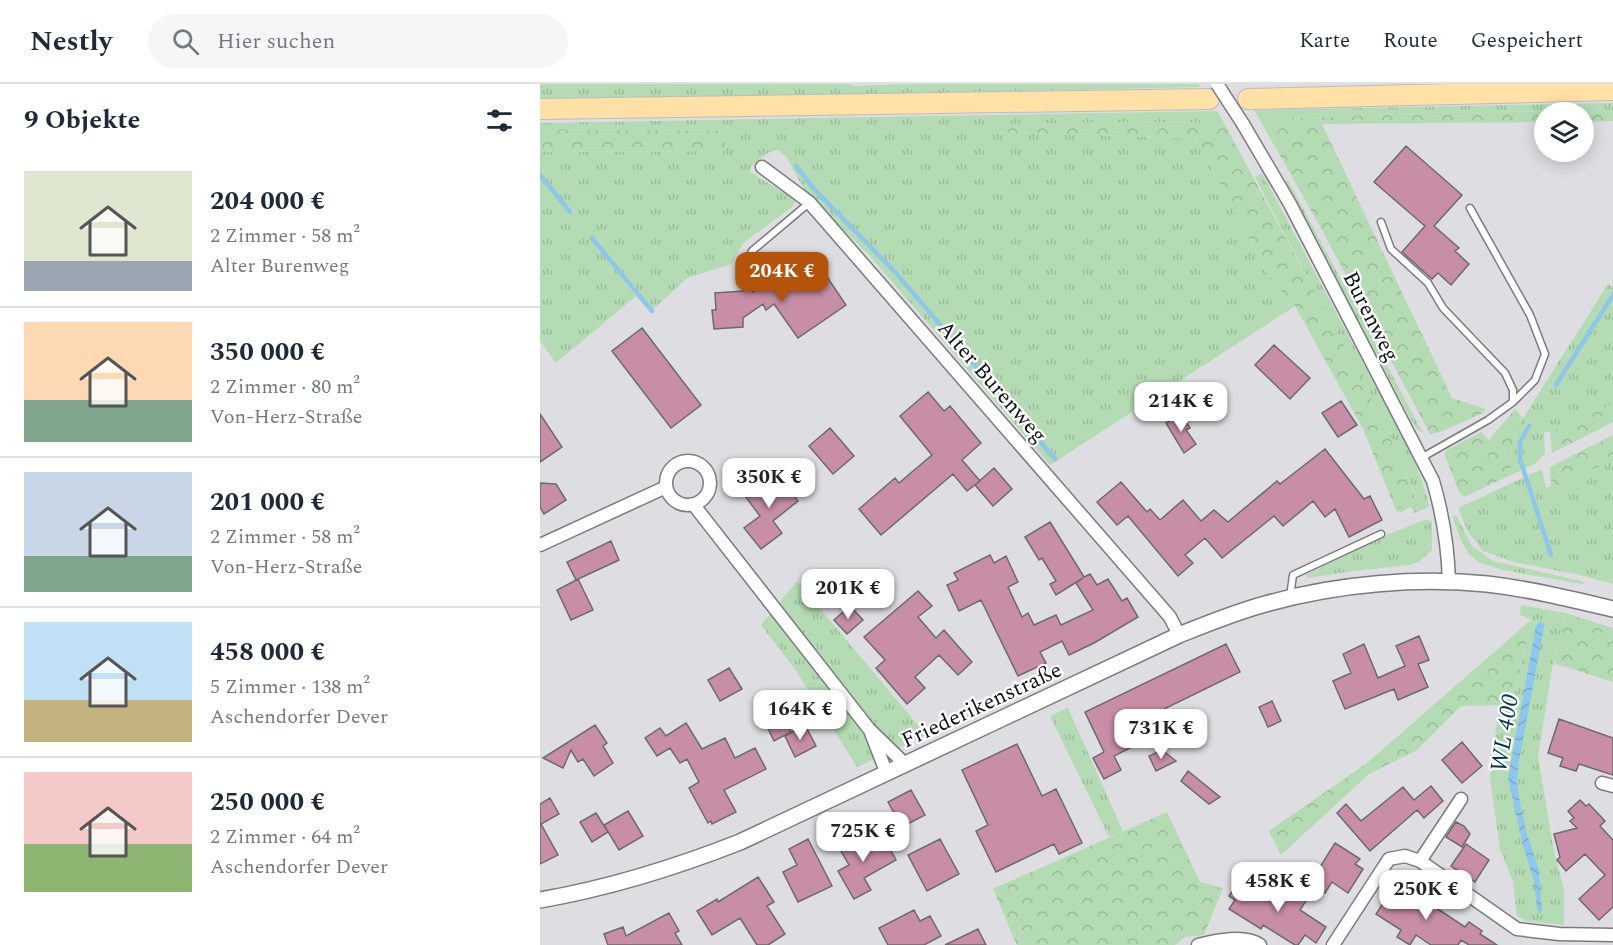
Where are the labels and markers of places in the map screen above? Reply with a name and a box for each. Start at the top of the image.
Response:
pin: 204K € [733,252,831,303]
pin: 214K € [1132,382,1230,433]
pin: 350K € [720,458,818,509]
pin: 201K € [799,569,897,620]
pin: 164K € [751,690,849,741]
pin: 731K € [1112,709,1210,760]
pin: 725K € [814,812,912,863]
pin: 458K € [1229,862,1327,913]
pin: 250K € [1377,870,1475,921]

